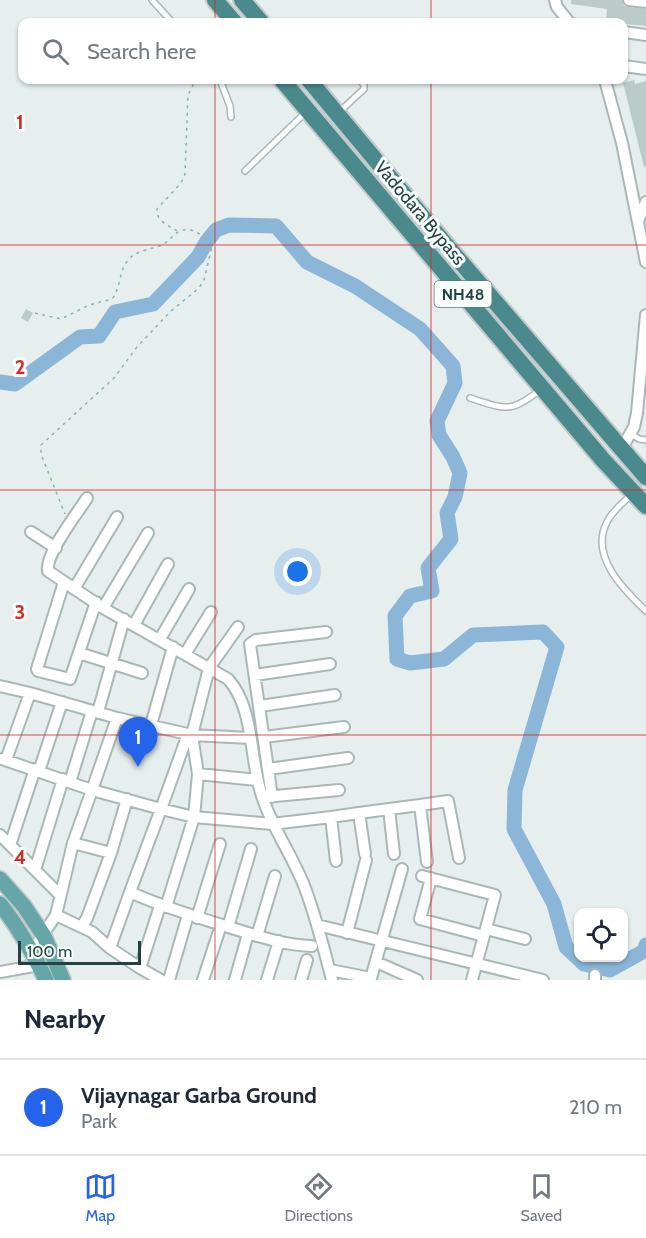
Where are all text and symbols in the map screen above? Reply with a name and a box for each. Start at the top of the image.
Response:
search box [18,18,628,84]
icon: search [39,35,72,68]
text: Search here [87,38,196,65]
text: 1 [16,110,24,134]
street label: Vadodara Bypass [370,157,470,269]
road number: NH48 [434,281,492,307]
text: 2 [15,355,25,379]
your location [283,557,312,586]
text: 3 [15,600,25,624]
pin: 1 [118,718,158,767]
text: 4 [14,845,26,869]
map controls [574,908,628,962]
button: locate [574,908,628,962]
scale bar [18,938,141,966]
text: 100 m [27,942,72,961]
text: Nearby [24,1003,105,1035]
text: Vijaynagar Garba Ground [81,1082,317,1109]
text: 1 [40,1095,47,1119]
text: 210 m [569,1095,622,1119]
text: Park [81,1109,117,1133]
tab: Map [84,1170,117,1225]
tab: Directions [285,1170,353,1225]
tab: Saved [521,1170,562,1225]

